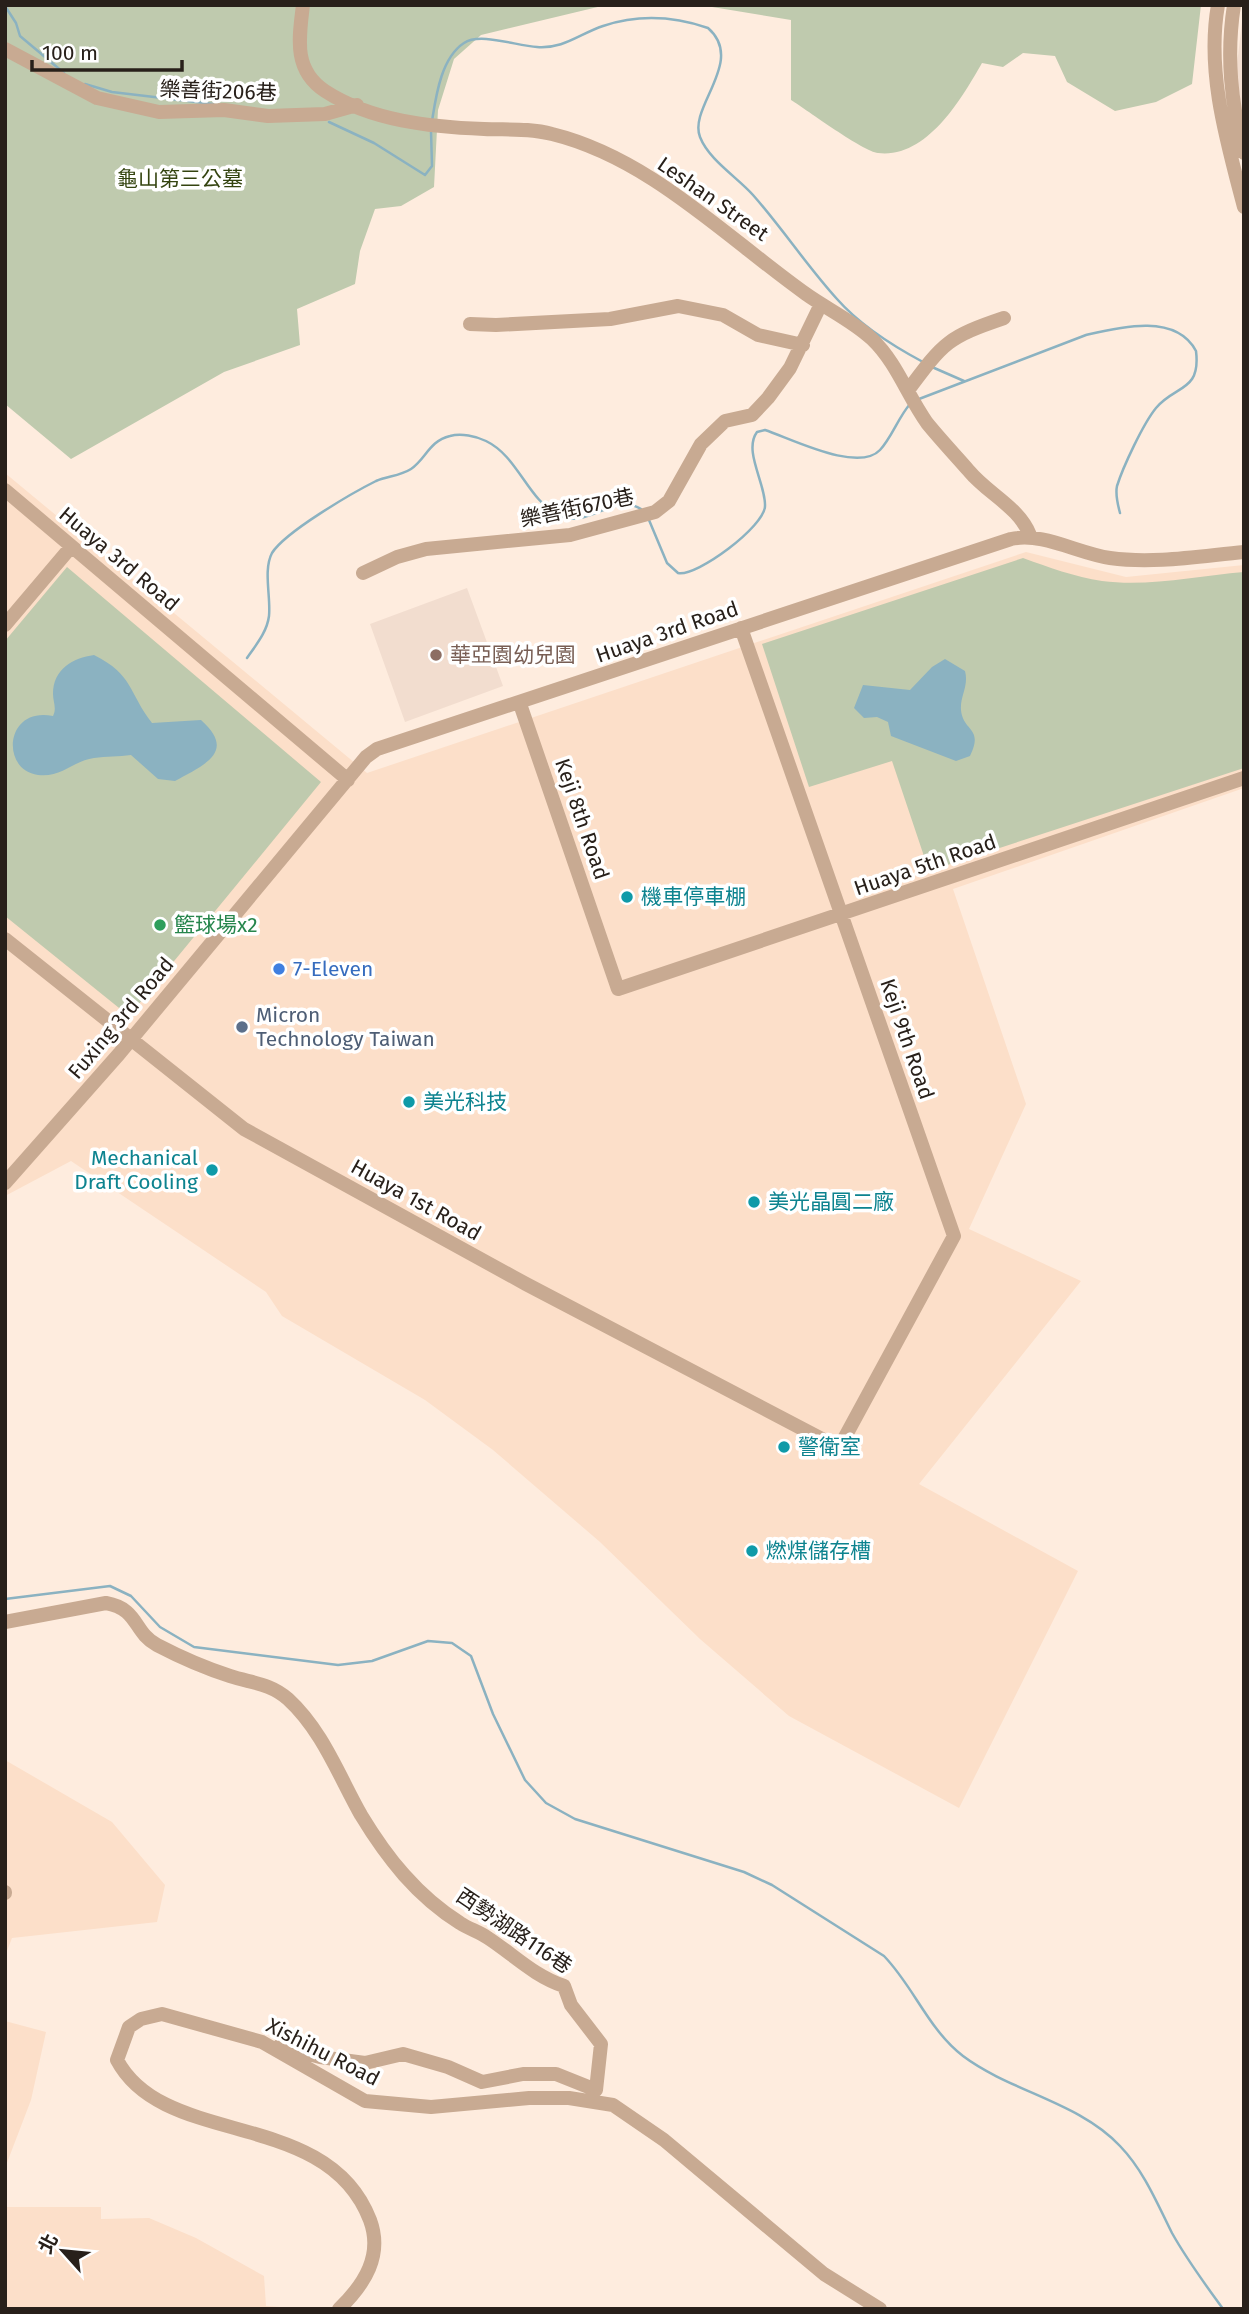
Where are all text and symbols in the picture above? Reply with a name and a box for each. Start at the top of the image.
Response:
scale bar [32,28,182,72]
text: 100 m [42,40,98,66]
street label: 樂善街206巷 [159,76,277,106]
street label: Leshan Street [652,151,774,247]
park label: 龜山第三公墓 [117,166,243,192]
street label: 樂善街670巷 [518,483,636,533]
street label: Huaya 3rd Road [54,501,184,617]
street label: Huaya 3rd Road [592,595,742,669]
place label: 華亞園幼兒園 [450,642,576,668]
marker: 華亞園幼兒園 [428,647,444,663]
street label: Keji 8th Road [549,755,615,883]
street label: Huaya 5th Road [850,828,1000,902]
place label: 機車停車棚 [641,884,746,910]
marker: 機車停車棚 [619,889,635,905]
place label: 籃球場x2 [174,912,258,938]
marker: 籃球場x2 [152,917,168,933]
street label: Fuxing 3rd Road [62,952,180,1084]
place label: 7-Eleven [293,956,373,982]
marker: 7-Eleven [271,961,287,977]
street label: Keji 9th Road [874,975,940,1103]
place label: Micron Technology Taiwan [256,1002,435,1052]
marker: Micron Technology Taiwan [234,1019,250,1035]
place label: 美光科技 [423,1089,507,1115]
marker: 美光科技 [401,1094,417,1110]
place label: Mechanical Draft Cooling [74,1145,198,1195]
street label: Huaya 1st Road [346,1153,486,1247]
marker: Mechanical Draft Cooling [204,1162,220,1178]
place label: 美光晶圓二廠 [768,1189,894,1215]
marker: 美光晶圓二廠 [746,1194,762,1210]
place label: 警衛室 [798,1434,861,1460]
marker: 警衛室 [776,1439,792,1455]
place label: 燃煤儲存槽 [766,1538,871,1564]
marker: 燃煤儲存槽 [744,1543,760,1559]
street label: 西勢湖路116巷 [451,1883,577,1979]
street label: Xishihu Road [262,2012,384,2092]
north arrow [28,2216,98,2286]
text: 北 [34,2230,63,2257]

